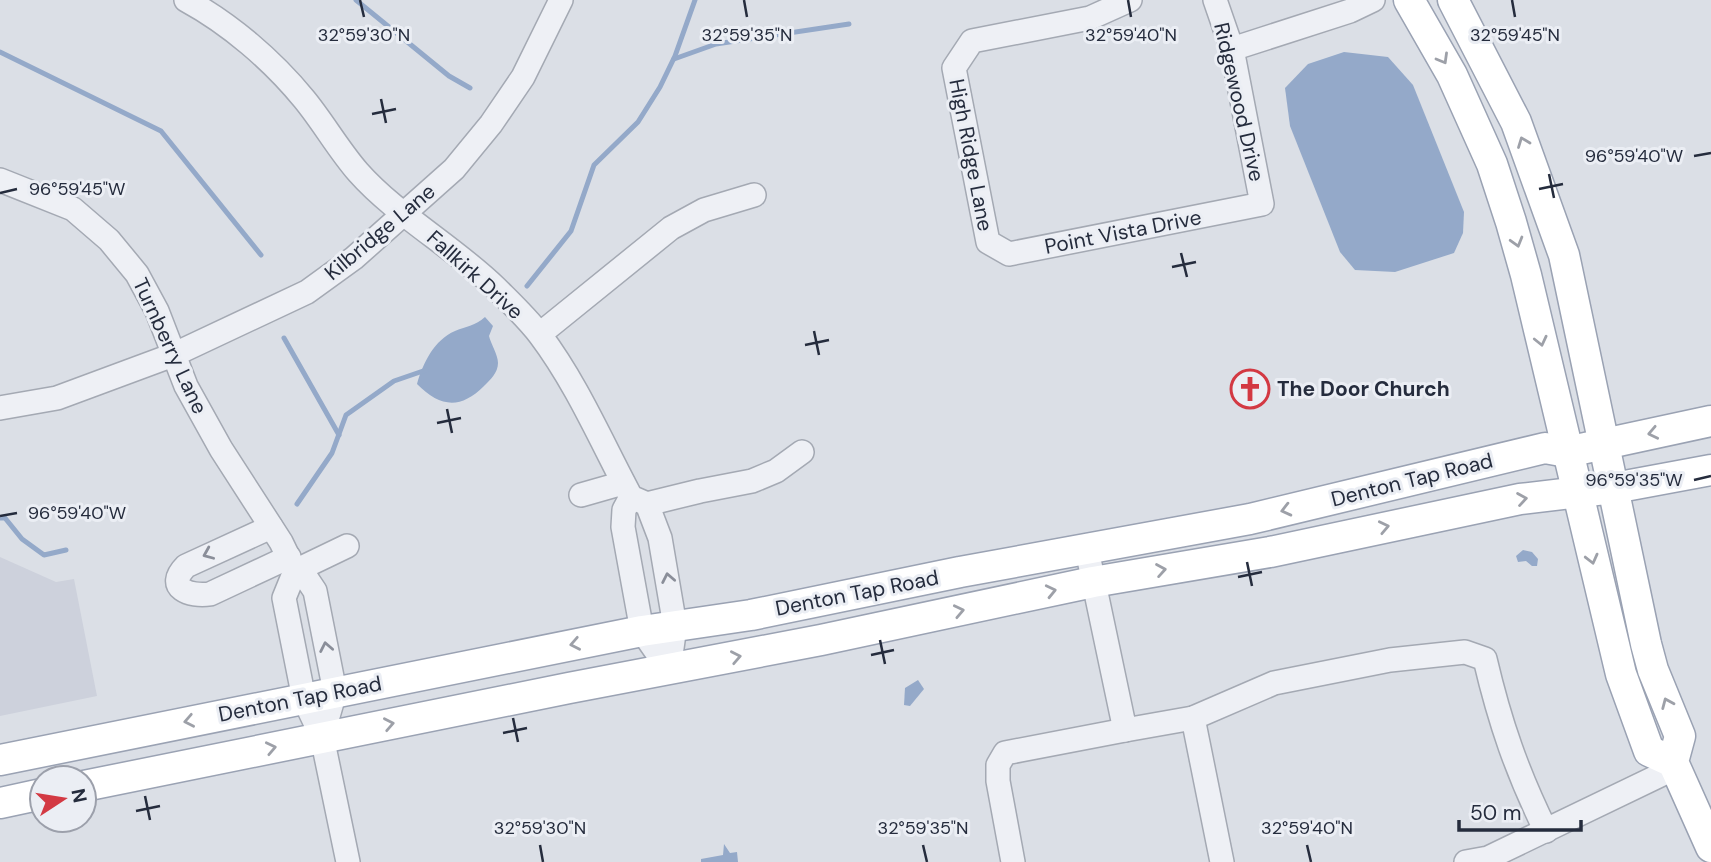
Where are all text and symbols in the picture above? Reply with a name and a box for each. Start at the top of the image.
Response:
street label: Ridgewood Drive [1207,20,1271,184]
text: 32°59'30"N [318,23,410,47]
text: 32°59'35"N [702,23,792,47]
text: 32°59'40"N [1085,23,1177,47]
text: 32°59'45"N [1470,23,1560,47]
one-way arrow [1435,52,1448,65]
street label: High Ridge Lane [942,76,1000,234]
one-way arrow [1518,136,1532,148]
text: 96°59'40"W [1585,144,1683,168]
text: 96°59'45"W [29,177,125,201]
street label: Kilbridge Lane [319,177,441,287]
street label: Point Vista Drive [1042,203,1204,261]
street label: Fallkirk Drive [421,224,529,326]
one-way arrow [1508,236,1523,248]
street label: Turnberry Lane [126,273,214,419]
one-way arrow [1533,335,1547,347]
church icon: The Door Church [1229,368,1271,410]
place label: The Door Church [1277,375,1450,403]
one-way arrow [1647,425,1659,440]
street label: Denton Tap Road [1328,446,1496,514]
text: 96°59'35"W [1585,468,1683,492]
one-way arrow [1516,492,1528,507]
text: 96°59'40"W [28,501,126,525]
one-way arrow [1280,502,1292,516]
one-way arrow [1378,521,1390,535]
one-way arrow [203,546,216,560]
one-way arrow [1584,553,1598,565]
street label: Denton Tap Road [773,563,941,623]
one-way arrow [1155,563,1167,578]
one-way arrow [661,572,676,584]
one-way arrow [1045,585,1057,600]
one-way arrow [953,605,965,620]
one-way arrow [569,636,581,651]
one-way arrow [320,641,335,653]
one-way arrow [730,650,742,665]
street label: Denton Tap Road [216,669,384,729]
one-way arrow [1661,698,1675,710]
one-way arrow [183,713,195,728]
one-way arrow [383,717,395,732]
one-way arrow [265,741,277,756]
north arrow [28,764,98,834]
text: N [65,786,93,805]
scale bar [1459,788,1582,832]
text: 50 m [1470,799,1521,827]
text: 32°59'30"N [494,816,586,840]
text: 32°59'35"N [878,816,968,840]
text: 32°59'40"N [1261,816,1353,840]

